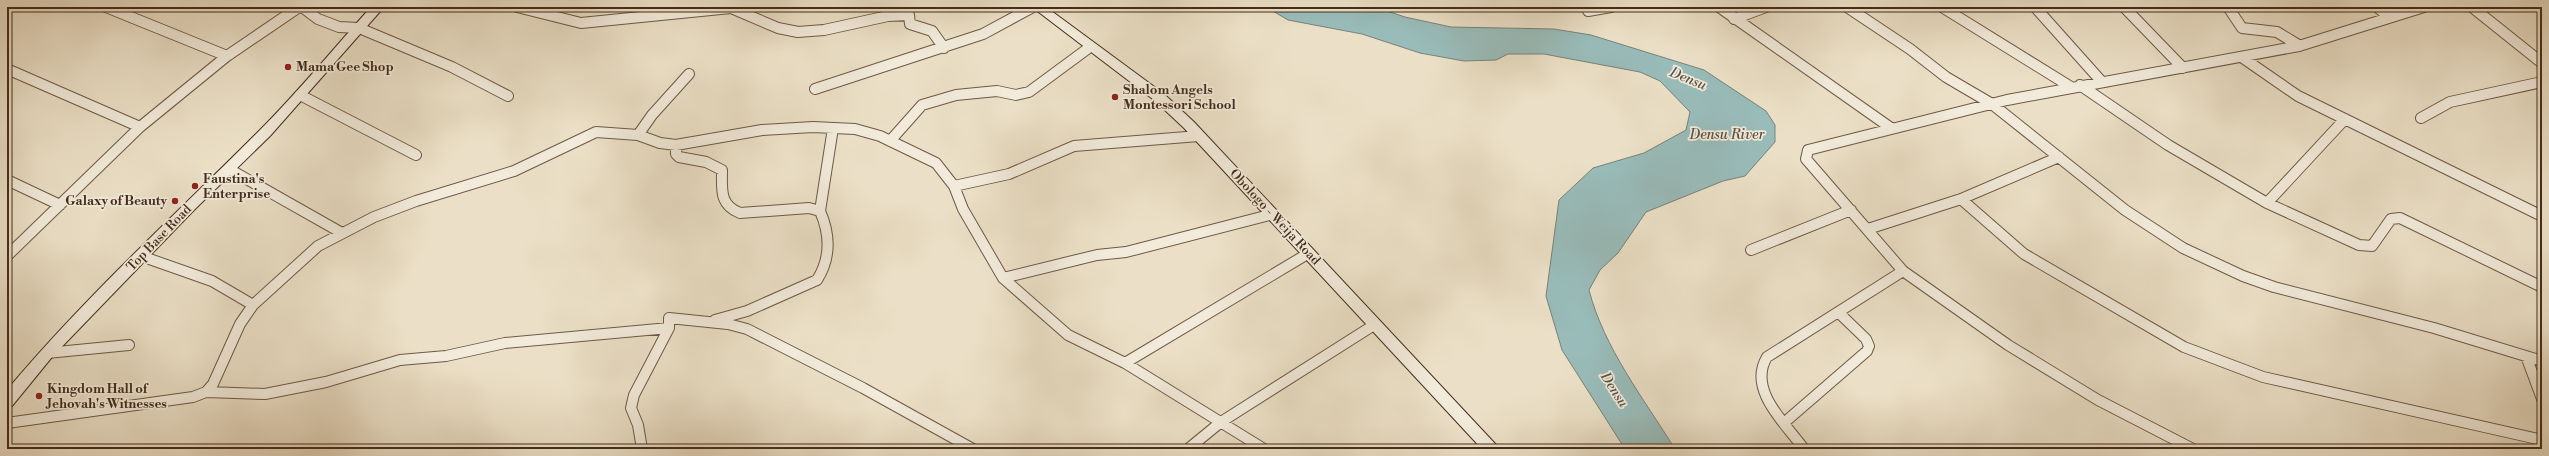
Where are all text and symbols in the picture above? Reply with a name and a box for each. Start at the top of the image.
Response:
place label: Mama Gee Shop [296,59,394,75]
marker: Mama Gee Shop [283,62,293,72]
water label: Densu [1666,63,1709,95]
place label: Shalom Angels Montessori School [1123,82,1237,113]
marker: Shalom Angels Montessori School [1110,92,1120,102]
water label: Densu River [1689,126,1765,144]
street label: Obologo - Weija Road [1226,166,1324,269]
place label: Faustina's Enterprise [203,171,270,202]
marker: Faustina's Enterprise [190,181,200,191]
place label: Galaxy of Beauty [65,193,167,209]
marker: Galaxy of Beauty [170,196,180,206]
street label: Top Base Road [123,201,195,275]
water label: Densu [1595,368,1632,411]
place label: Kingdom Hall of Jehovah's Witnesses [45,381,167,412]
marker: Kingdom Hall of Jehovah's Witnesses [34,391,44,401]

